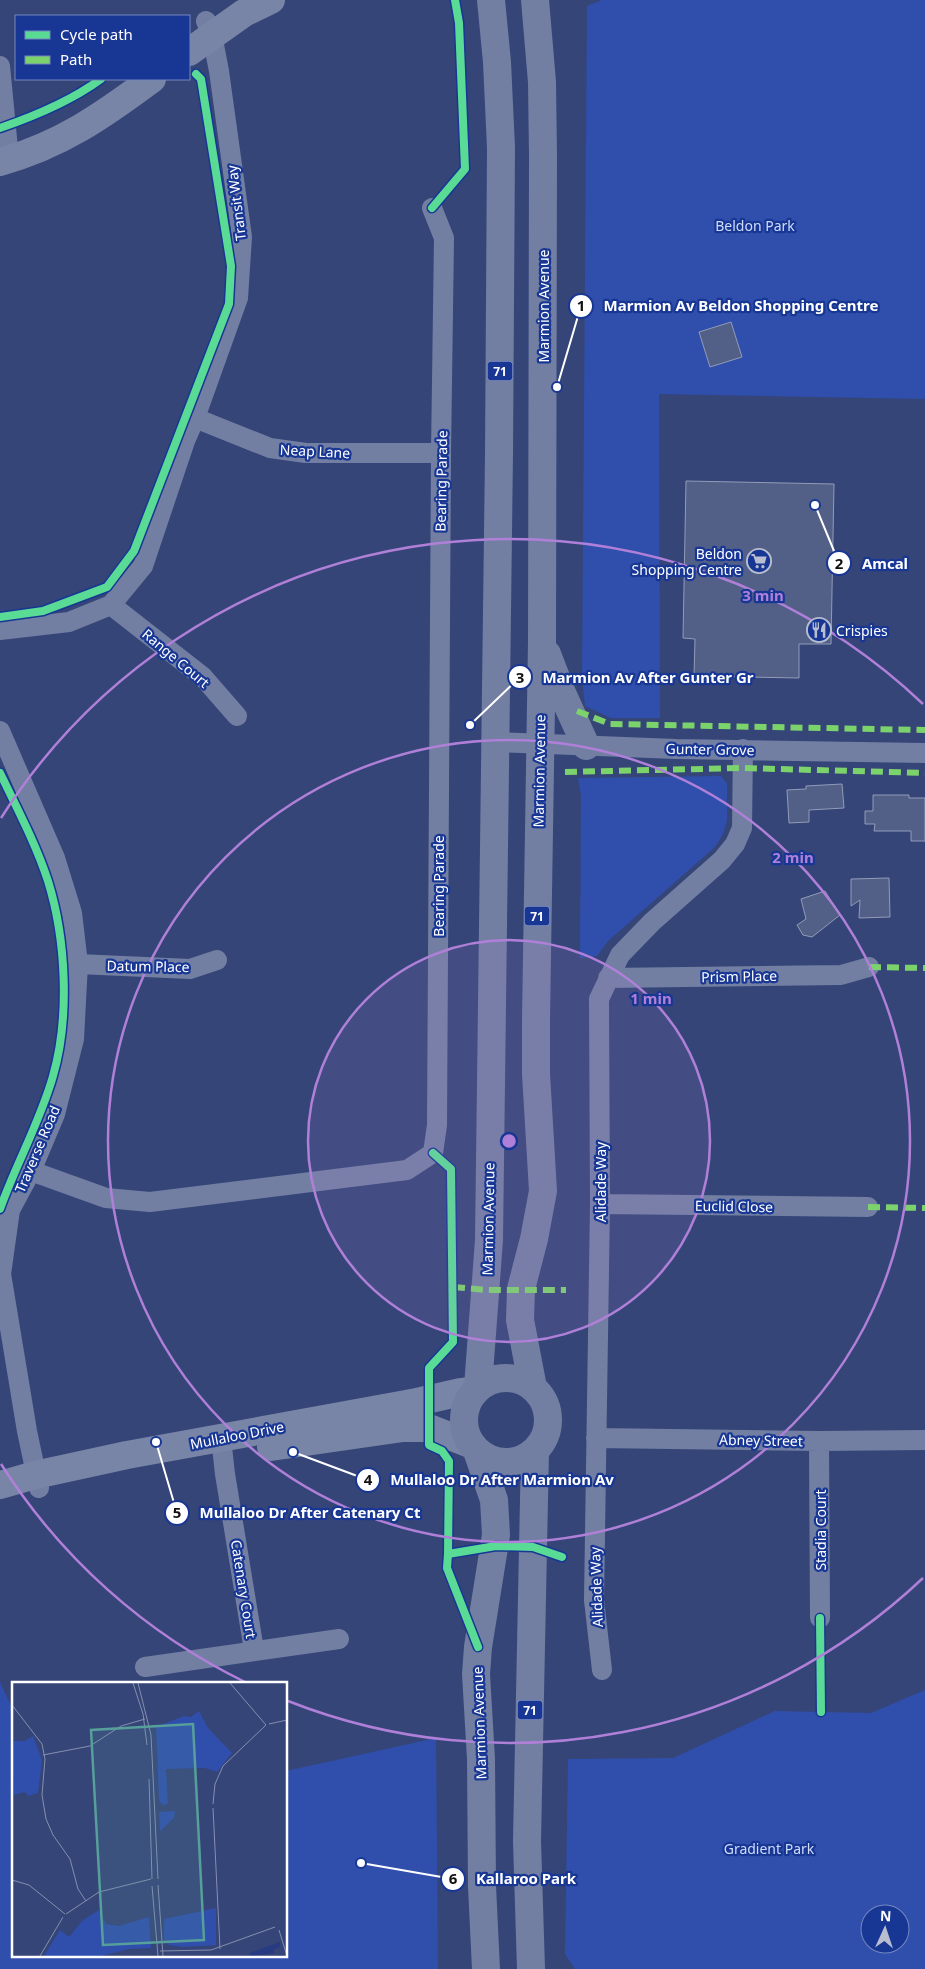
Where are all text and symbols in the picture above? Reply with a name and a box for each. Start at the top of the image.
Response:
legend [15,15,190,80]
text: Cycle path [60,24,133,44]
text: Path [60,49,92,69]
street label: Transit Way [222,163,250,242]
park label: Beldon Park [715,216,795,235]
street label: Marmion Avenue [534,249,553,362]
callout: Marmion Av Beldon Shopping Centre [568,291,888,321]
text: 1 [577,295,585,315]
text: Marmion Av Beldon Shopping Centre [604,295,878,315]
road number: 71 [488,362,512,381]
street label: Bearing Parade [431,430,451,532]
street label: Neap Lane [279,440,351,462]
place label: Beldon Shopping Centre [632,544,742,579]
supermarket icon: Beldon Shopping Centre [746,548,772,574]
callout: Amcal [827,548,918,578]
text: 2 [835,553,844,573]
text: Amcal [862,553,908,573]
text: 3 min [742,585,784,605]
restaurant icon: Crispies [806,617,832,643]
place label: Crispies [836,621,888,640]
street label: Range Court [138,624,214,692]
callout: Marmion Av After Gunter Gr [507,662,763,692]
text: 3 [516,667,524,687]
text: Marmion Av After Gunter Gr [542,667,754,687]
street label: Marmion Avenue [529,714,549,828]
street label: Gunter Grove [665,739,755,759]
street label: Bearing Parade [429,835,448,937]
text: 2 min [772,847,814,867]
road number: 71 [524,906,550,926]
street label: Datum Place [106,956,190,976]
street label: Prism Place [701,966,777,986]
text: 1 min [630,988,672,1008]
street label: Traverse Road [10,1102,64,1196]
centre of rings [500,1132,518,1150]
street label: Alidade Way [591,1141,610,1222]
street label: Marmion Avenue [478,1162,498,1276]
street label: Euclid Close [695,1196,773,1216]
street label: Mullaloo Drive [188,1417,286,1453]
street label: Abney Street [719,1430,803,1450]
callout: Mullaloo Dr After Marmion Av [355,1465,624,1495]
text: 4 [364,1469,373,1489]
text: Mullaloo Dr After Marmion Av [390,1469,614,1489]
street label: Stadia Court [811,1489,830,1571]
callout: Mullaloo Dr After Catenary Ct [164,1498,430,1528]
text: 5 [173,1502,181,1522]
text: Mullaloo Dr After Catenary Ct [200,1502,421,1522]
street label: Catenary Court [227,1538,261,1640]
street label: Alidade Way [585,1546,607,1628]
street label: Marmion Avenue [468,1666,490,1780]
inset map [12,1682,288,1956]
road number: 71 [518,1700,542,1720]
park label: Gradient Park [724,1839,815,1858]
callout: Kallaroo Park [440,1864,586,1894]
text: 6 [449,1868,458,1888]
text: Kallaroo Park [476,1868,577,1888]
north arrow [860,1904,910,1954]
text: N [880,1906,892,1925]

